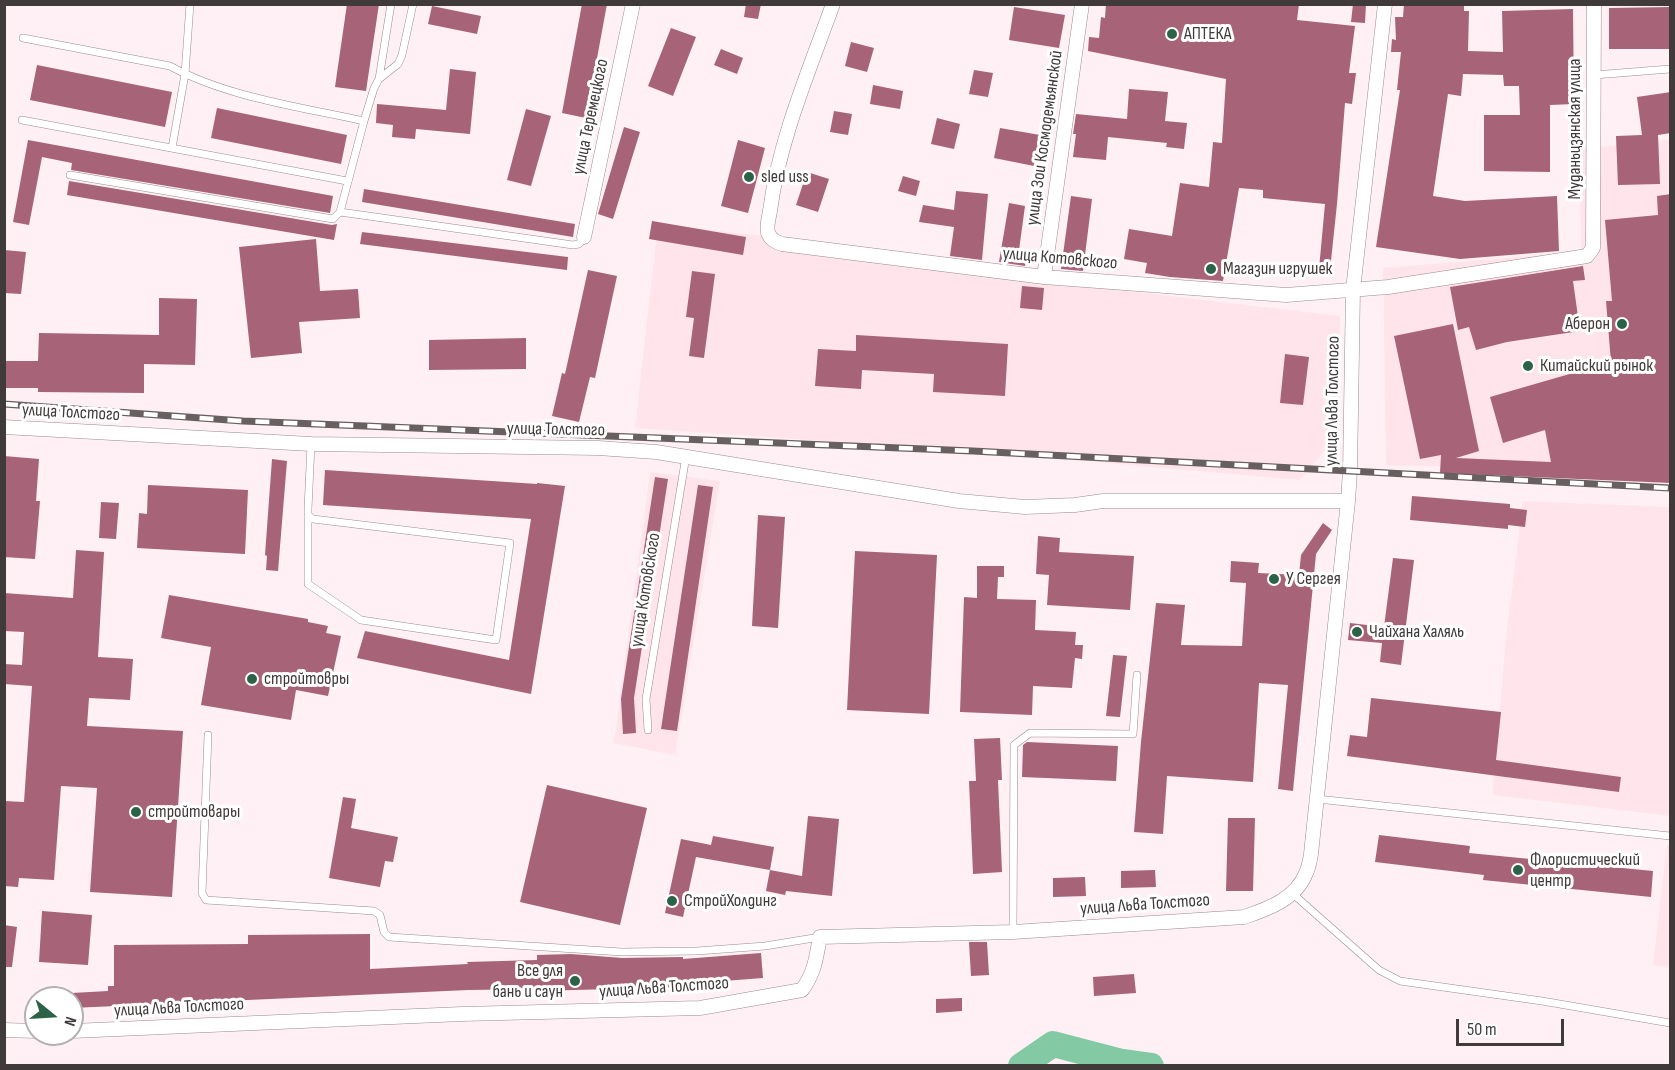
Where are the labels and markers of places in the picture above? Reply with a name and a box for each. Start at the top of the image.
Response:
place label: АПТЕКА [1184,23,1232,45]
marker: АПТЕКА [1165,27,1179,41]
place label: sled uss [761,166,809,188]
marker: sled uss [742,170,756,184]
place label: Магазин игрушек [1223,258,1332,280]
marker: Магазин игрушек [1204,262,1218,276]
place label: Аберон [1565,313,1610,335]
marker: Аберон [1615,317,1629,331]
place label: Китайский рынок [1540,355,1653,377]
marker: Китайский рынок [1521,359,1535,373]
place label: У Сергея [1286,568,1341,590]
marker: У Сергея [1267,572,1281,586]
place label: Чайхана Халяль [1369,621,1464,643]
marker: Чайхана Халяль [1350,625,1364,639]
place label: стройтовры [264,668,349,690]
marker: стройтовры [245,672,259,686]
place label: стройтовары [148,801,240,823]
marker: стройтовары [129,805,143,819]
place label: Флористический центр [1530,849,1640,892]
marker: Флористический центр [1511,863,1525,877]
place label: СтройХолдинг [684,890,777,912]
marker: СтройХолдинг [665,894,679,908]
place label: Все для бань и саун [492,960,563,1002]
marker: Все для бань и саун [568,974,582,988]

